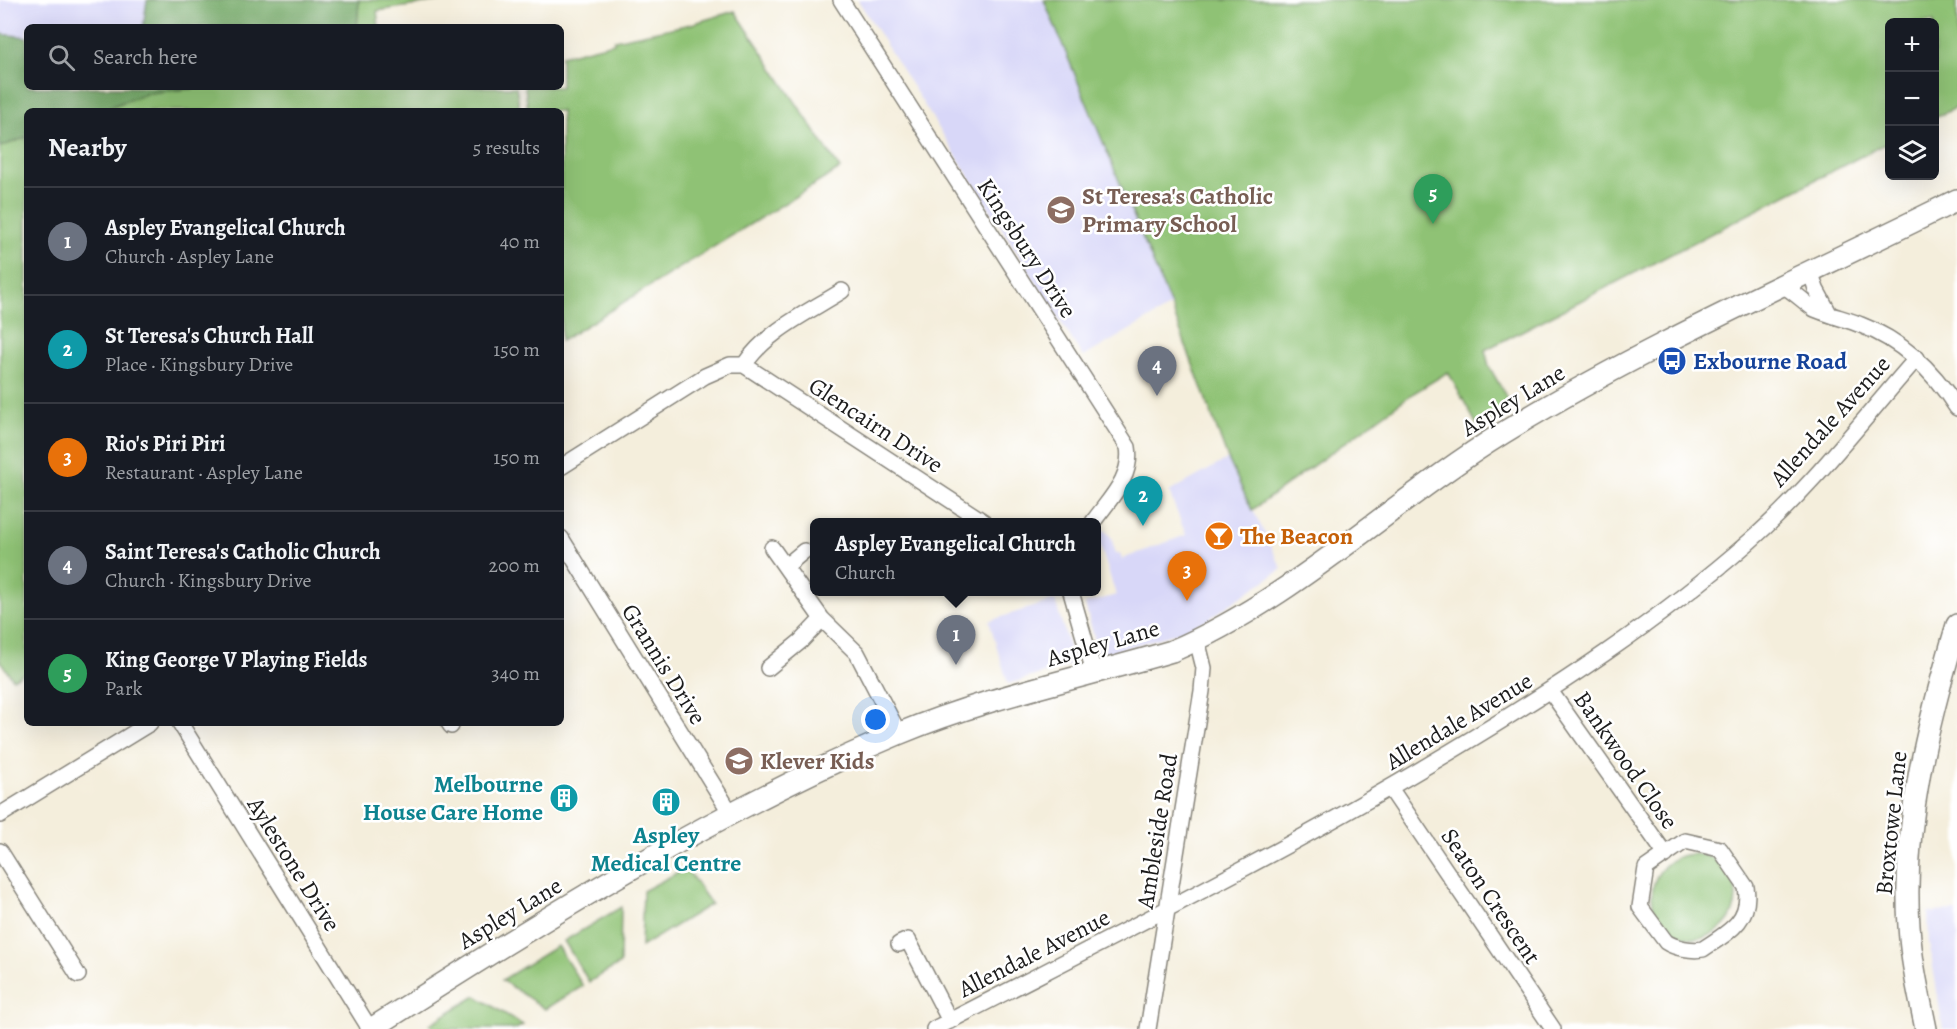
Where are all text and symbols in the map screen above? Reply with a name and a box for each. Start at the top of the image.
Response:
map controls [1885,18,1939,180]
button: + [1885,18,1939,72]
search box [24,24,564,90]
icon: search [45,41,78,74]
text: Search here [93,42,198,72]
button: − [1885,72,1939,126]
button: layers [1885,126,1939,180]
text: Nearby [48,130,127,165]
text: 5 results [473,134,540,161]
street label: Kingsbury Drive [970,172,1084,324]
pin: 5 [1414,174,1452,224]
place label: St Teresa's Catholic Primary School [1082,180,1273,240]
school or university icon: St Teresa's Catholic Primary School [1045,194,1077,226]
text: Aspley Evangelical Church [105,213,346,243]
text: 1 [64,228,71,255]
text: 40 m [500,228,540,255]
text: Church · Aspley Lane [105,243,274,270]
text: St Teresa's Church Hall [105,321,314,351]
text: 2 [63,336,72,363]
text: 150 m [493,336,540,363]
bus stop icon: Exbourne Road [1656,345,1688,377]
place label: Exbourne Road [1693,345,1847,377]
pin: 4 [1138,346,1176,396]
street label: Allendale Avenue [1762,349,1897,494]
text: Place · Kingsbury Drive [105,351,293,378]
street label: Aspley Lane [1454,357,1571,444]
street label: Glencairn Drive [803,370,949,480]
text: Rio's Piri Piri [105,429,225,459]
text: 3 [63,444,72,471]
text: 150 m [493,444,540,471]
text: Restaurant · Aspley Lane [105,459,303,486]
pin: 2 [1124,476,1162,526]
popup [810,518,1101,596]
bar icon: The Beacon [1203,520,1235,552]
place label: The Beacon [1240,520,1354,552]
text: Aspley Evangelical Church [835,529,1076,559]
text: Saint Teresa's Catholic Church [105,537,381,567]
text: 4 [63,552,72,579]
text: 200 m [489,552,540,579]
pin: 3 [1168,552,1206,601]
text: Church [835,559,896,586]
text: Church · Kingsbury Drive [105,567,311,594]
street label: Grannis Drive [614,597,714,731]
street label: Aspley Lane [1042,612,1163,675]
pin: 1 [936,616,976,665]
text: King George V Playing Fields [105,645,368,675]
text: 5 [63,660,72,687]
text: 340 m [491,660,540,687]
street label: Allendale Avenue [1379,665,1538,778]
text: Park [105,675,143,702]
street label: Bankwood Close [1566,685,1686,835]
your location [861,705,890,734]
school or university icon: Klever Kids [723,745,755,777]
place label: Klever Kids [760,745,875,777]
street label: Broxtowe Lane [1868,749,1914,897]
street label: Ambleside Road [1129,751,1185,912]
place label: Melbourne House Care Home [363,768,543,828]
building icon: Melbourne House Care Home [548,782,580,814]
building icon: Aspley Medical Centre [650,786,682,818]
street label: Aylestone Drive [239,790,348,937]
place label: Aspley Medical Centre [591,819,741,879]
street label: Seaton Crescent [1434,822,1548,970]
street label: Aspley Lane [451,870,568,957]
street label: Allendale Avenue [952,901,1115,1005]

